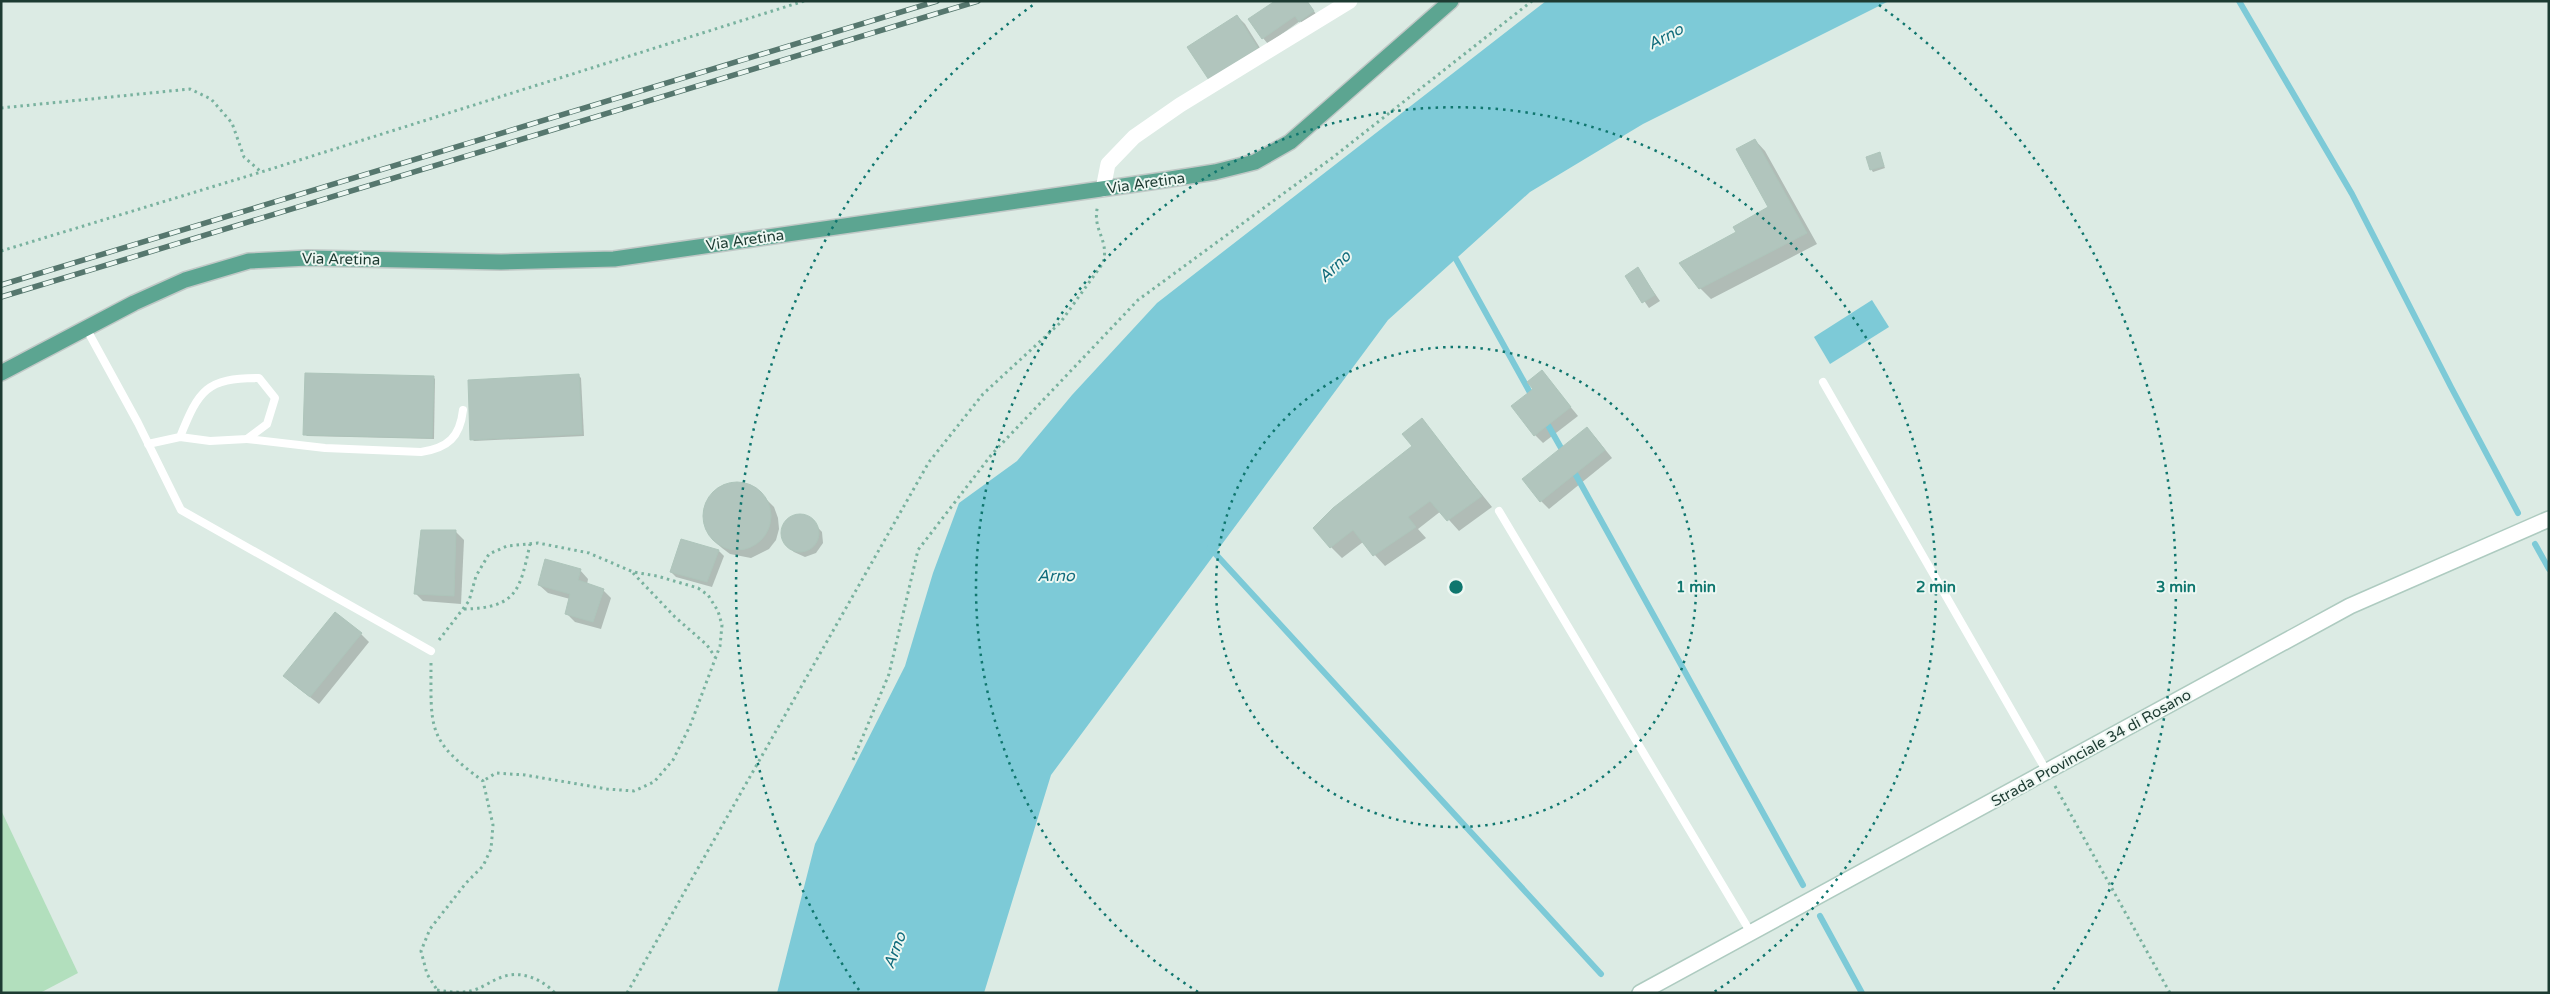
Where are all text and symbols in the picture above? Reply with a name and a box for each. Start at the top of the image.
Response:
water label: Arno [1644,19,1688,55]
street label: Via Aretina [1106,169,1186,197]
street label: Via Aretina [705,226,785,254]
water label: Arno [1314,246,1356,287]
street label: Via Aretina [302,249,380,269]
water label: Arno [1037,566,1076,586]
centre of rings [1447,578,1465,596]
text: 1 min [1676,578,1716,596]
text: 2 min [1916,578,1956,596]
text: 3 min [2156,578,2196,596]
street label: Strada Provinciale 34 di Rosano [1988,685,2194,811]
water label: Arno [879,928,911,971]

